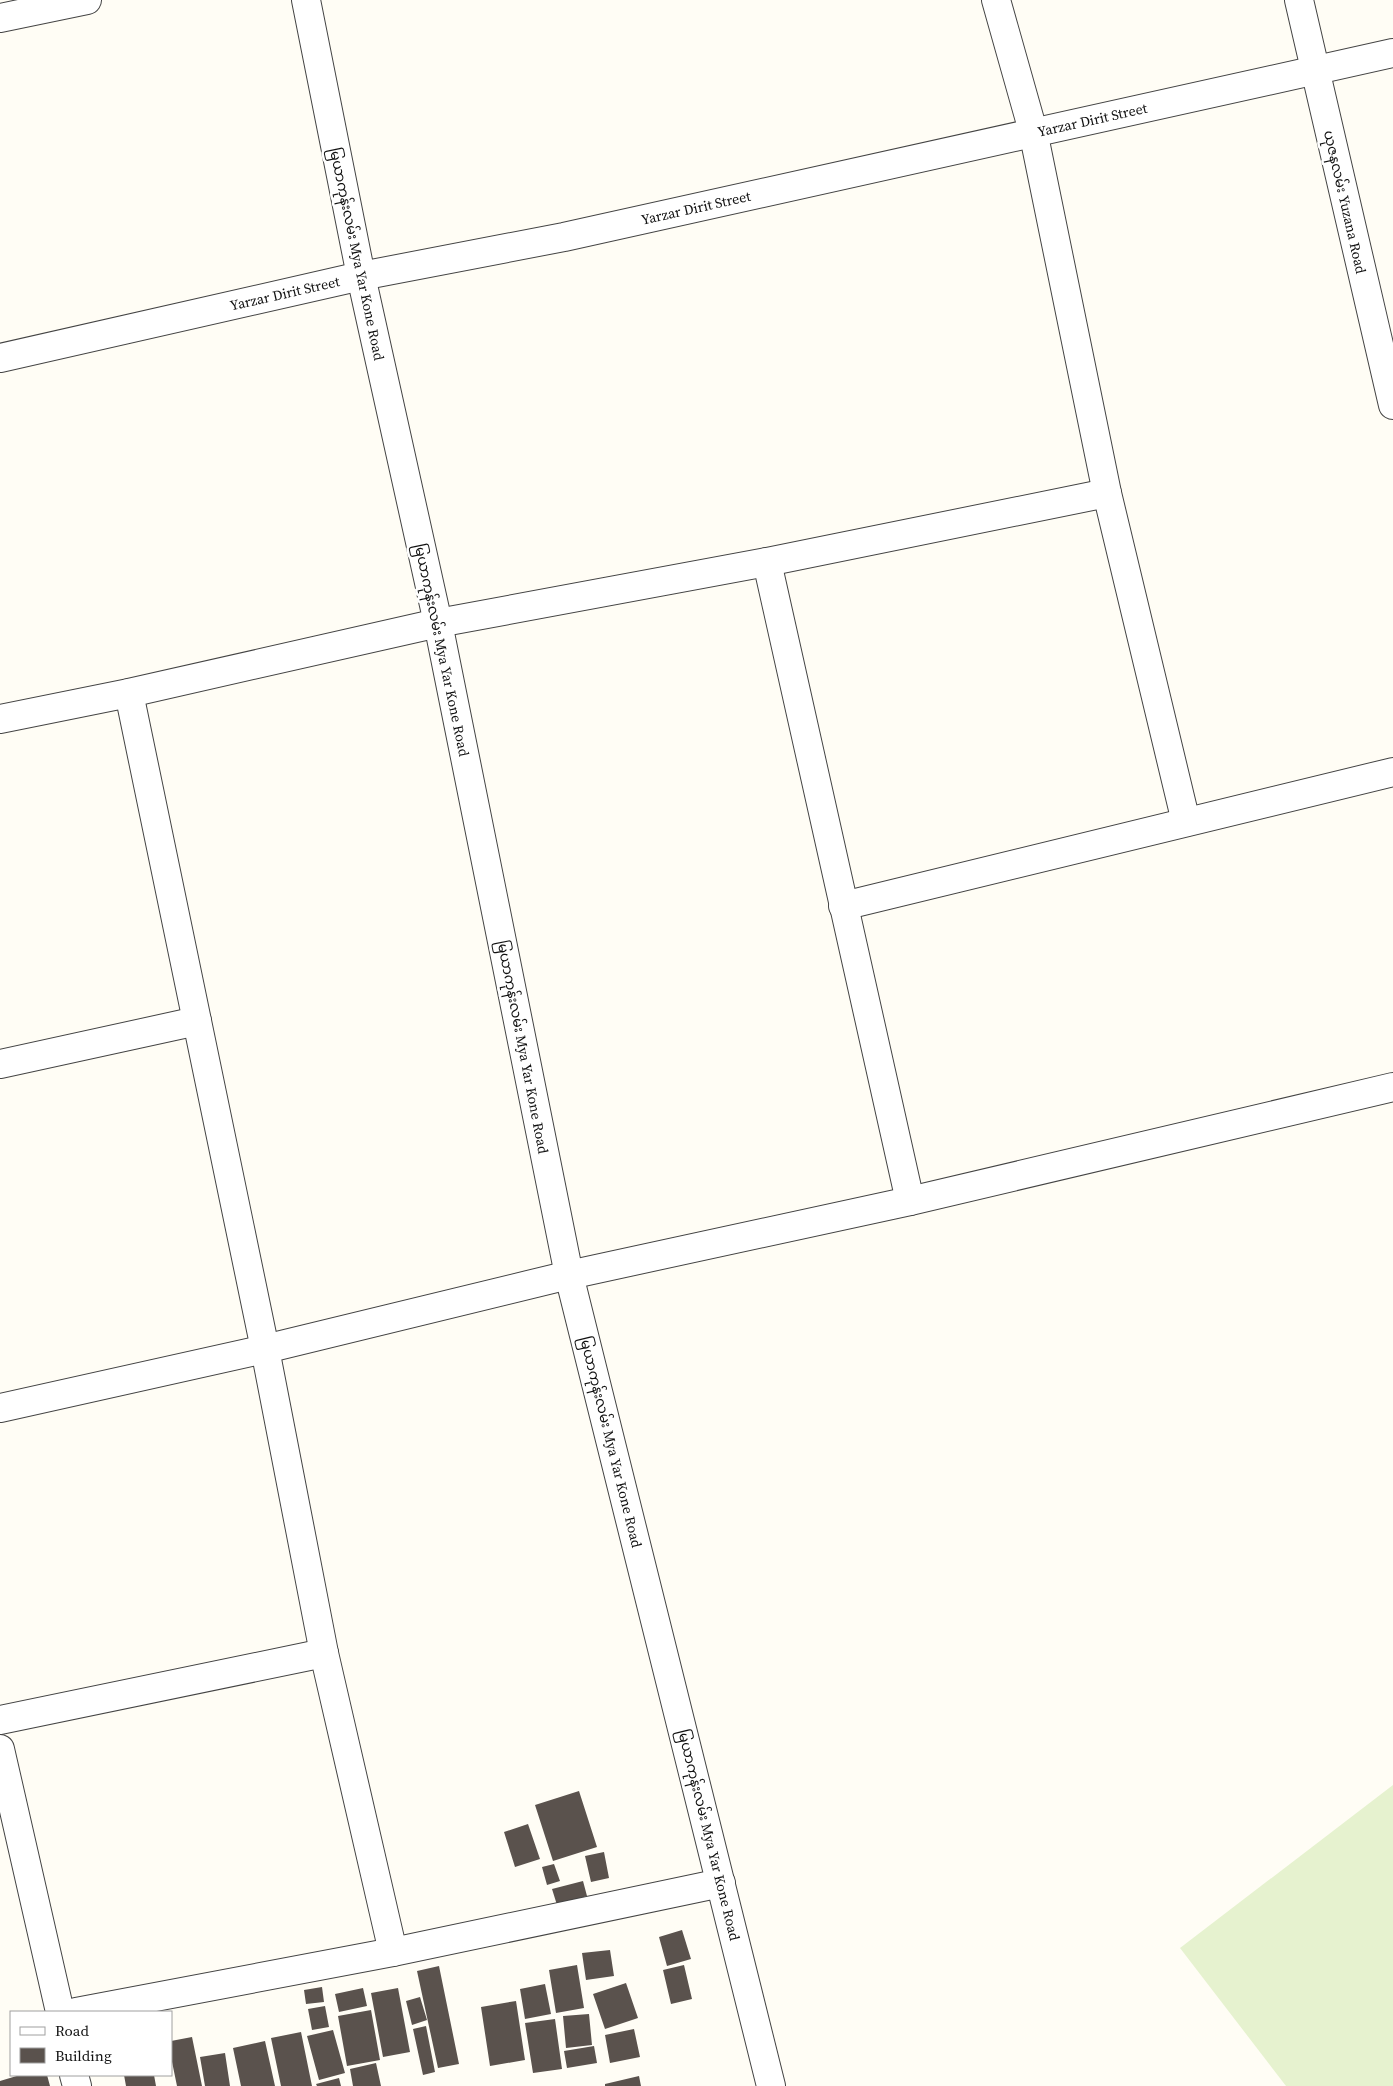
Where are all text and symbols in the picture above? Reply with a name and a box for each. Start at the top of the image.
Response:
street label: Yarzar Dirit Street [1036,98,1149,142]
street label: ယုဇနလမ်း Yuzana Road [1317,128,1371,276]
street label: မြယာကုန်းလမ်း Mya Yar Kone Road [323,146,389,363]
street label: Yarzar Dirit Street [639,186,753,230]
street label: Yarzar Dirit Street [228,271,342,315]
street label: မြယာကုန်းလမ်း Mya Yar Kone Road [408,542,474,759]
street label: မြယာကုန်းလမ်း Mya Yar Kone Road [491,939,554,1156]
street label: မြယာကုန်းလမ်း Mya Yar Kone Road [573,1334,647,1550]
street label: မြယာကုန်းလမ်း Mya Yar Kone Road [671,1727,745,1943]
legend [10,2011,172,2076]
text: Road [55,2020,89,2041]
text: Building [55,2045,112,2066]

